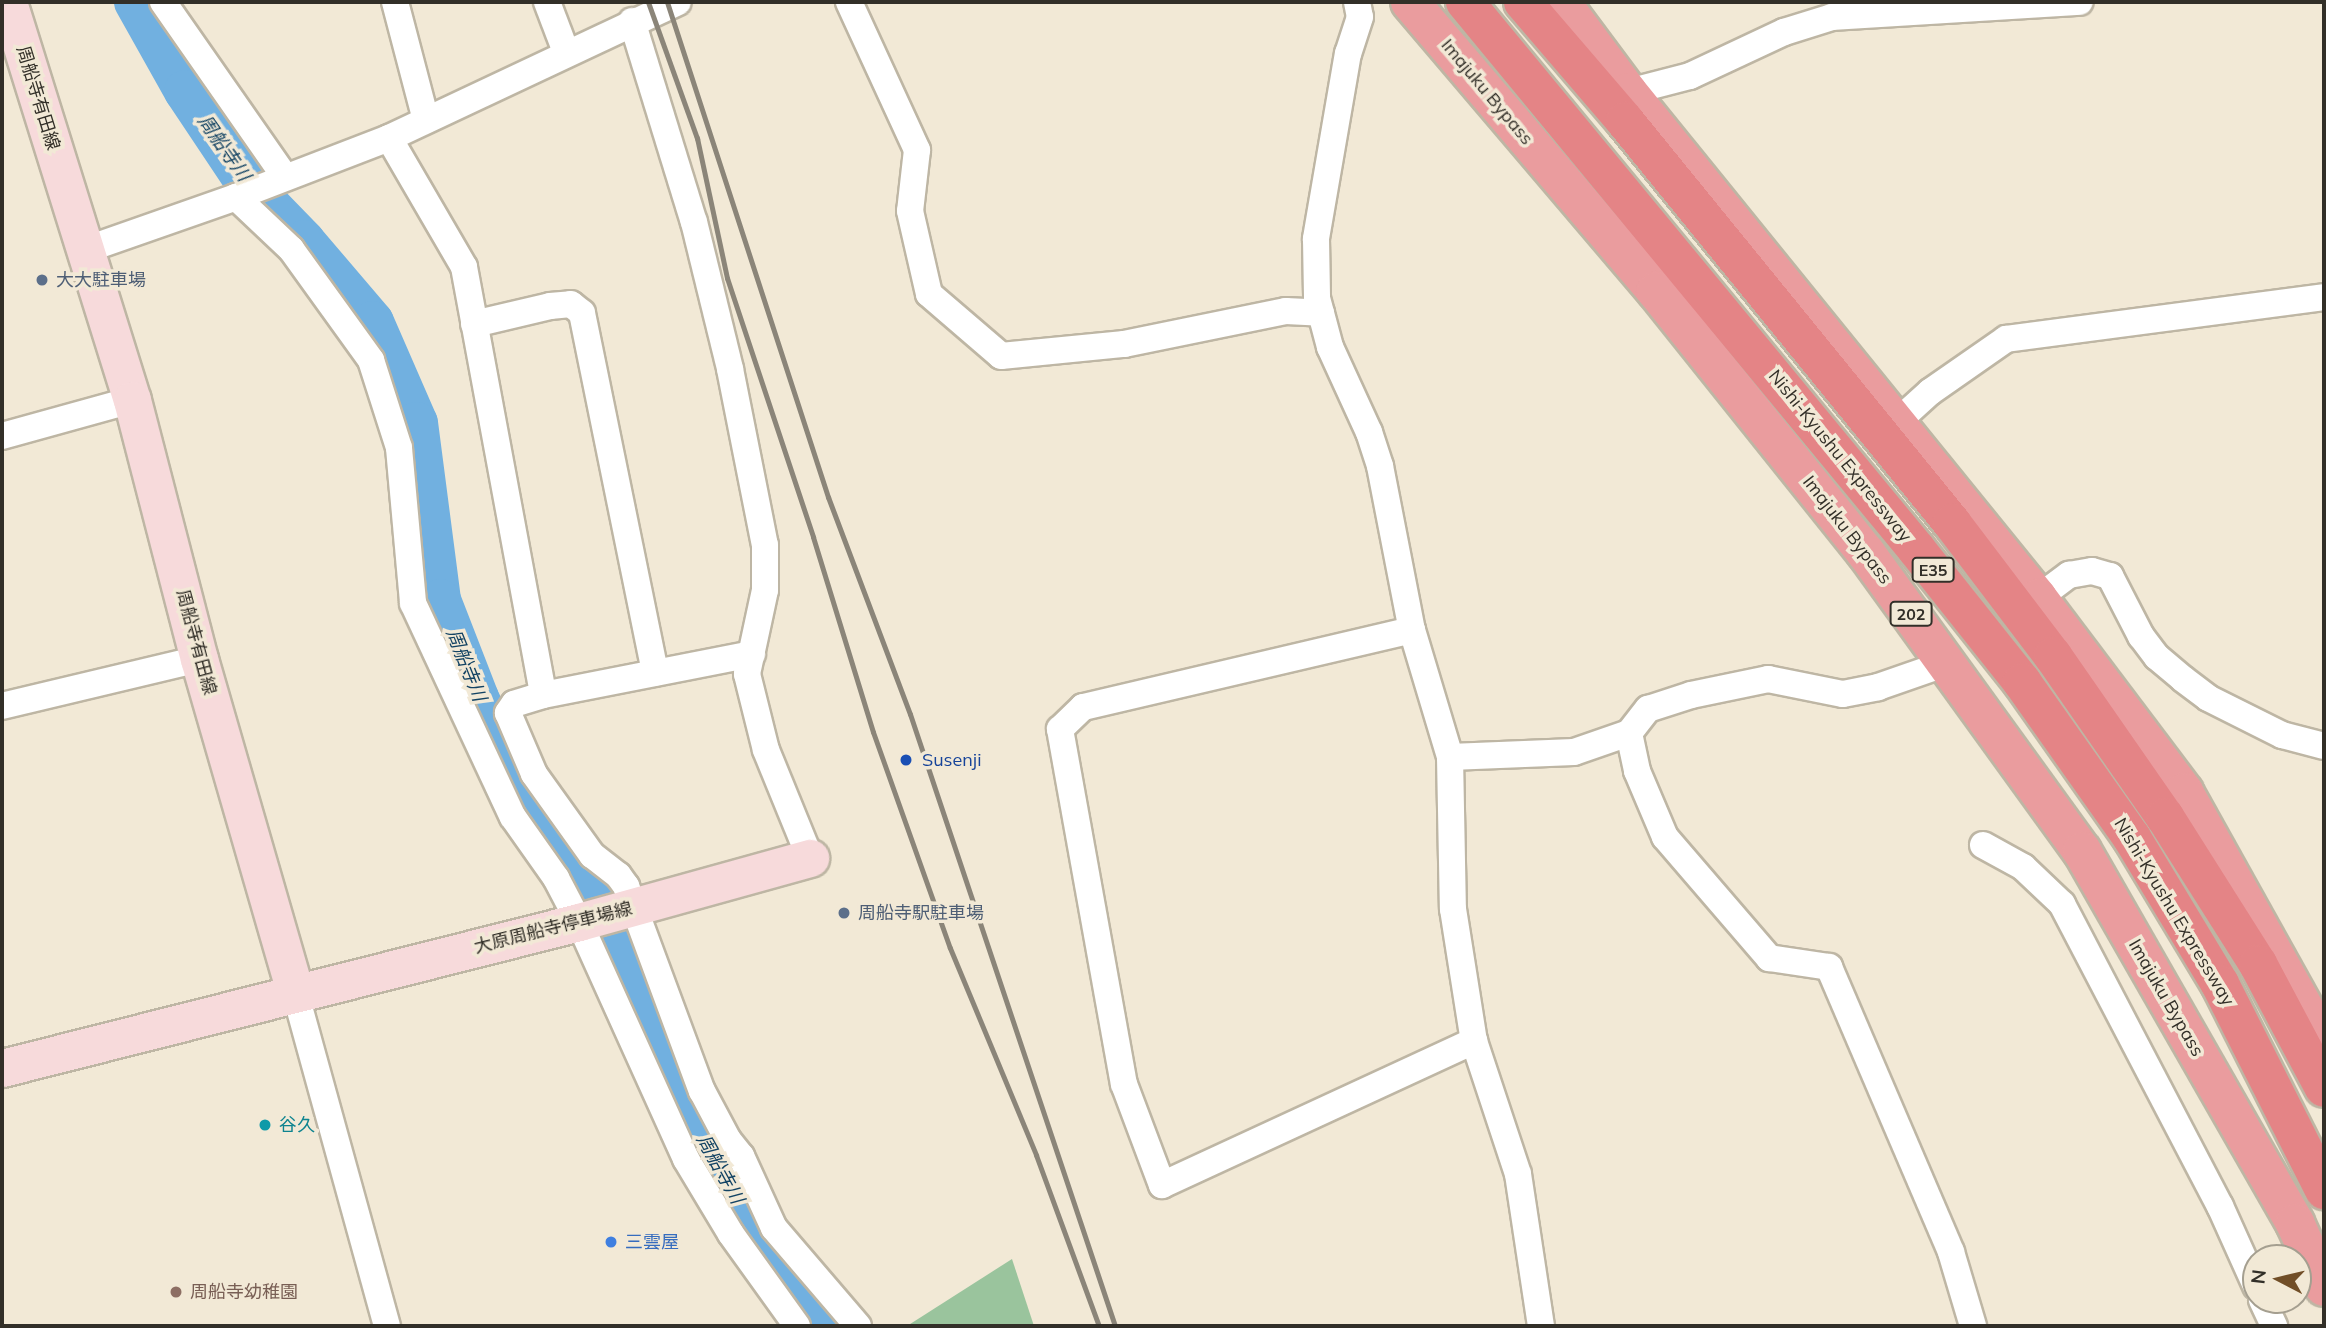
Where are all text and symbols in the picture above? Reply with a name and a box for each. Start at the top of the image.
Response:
street label: Imajuku Bypass [1436,35,1538,149]
street label: 周船寺有田線 [12,43,64,153]
water label: 周船寺川 [193,110,255,186]
place label: 大大駐車場 [56,269,146,291]
marker: 大大駐車場 [34,272,50,288]
street label: Nishi-Kyushu Expressway [1764,366,1916,546]
street label: Imajuku Bypass [1798,472,1896,588]
road number: E35 [1910,558,1956,582]
street label: 周船寺有田線 [172,587,220,697]
road number: 202 [1888,601,1934,626]
water label: 周船寺川 [441,625,491,705]
place label: Susenji [922,749,981,771]
marker: Susenji [896,750,916,770]
street label: Nishi-Kyushu Expressway [2109,814,2239,1010]
street label: 大原周船寺停車場線 [472,898,634,958]
place label: 周船寺駅駐車場 [858,902,984,924]
marker: 周船寺駅駐車場 [836,905,852,921]
street label: Imajuku Bypass [2124,936,2208,1060]
place label: 谷久 [279,1114,315,1136]
marker: 谷久 [257,1117,273,1133]
water label: 周船寺川 [692,1130,748,1208]
place label: 三雲屋 [625,1231,679,1253]
marker: 三雲屋 [603,1234,619,1250]
north arrow [2242,1244,2312,1314]
text: N [2245,1268,2271,1285]
place label: 周船寺幼稚園 [190,1281,298,1303]
marker: 周船寺幼稚園 [168,1284,184,1300]

